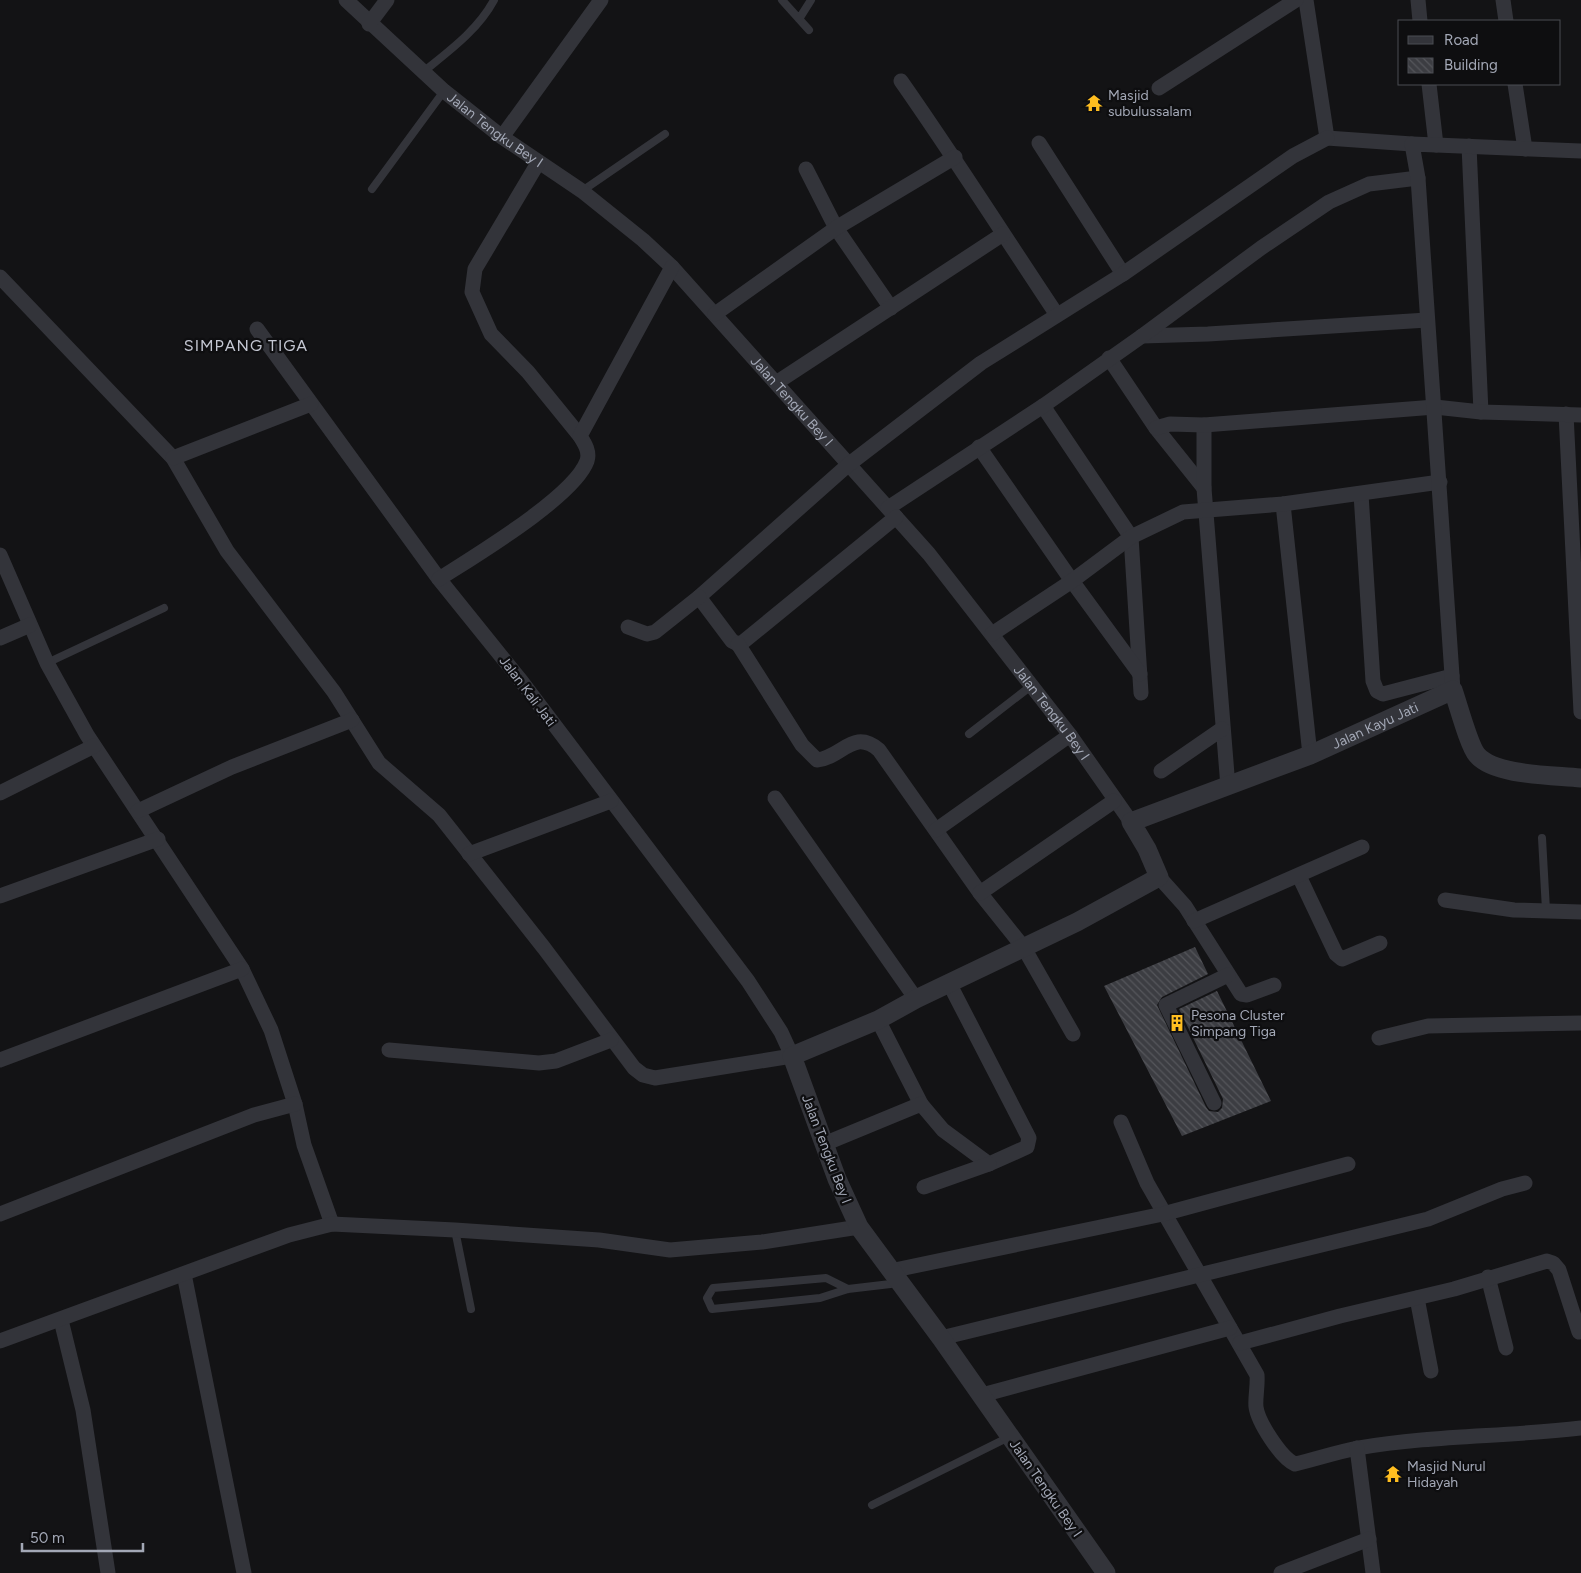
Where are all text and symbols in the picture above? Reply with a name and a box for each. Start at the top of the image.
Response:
legend [1398,20,1561,85]
text: Road [1444,31,1479,49]
text: Building [1444,56,1498,74]
place label: Masjid subulussalam [1108,87,1192,120]
street label: Jalan Tengku Bey I [444,89,546,171]
temple icon: Masjid subulussalam [1084,93,1104,113]
district label: SIMPANG TIGA [184,336,308,355]
street label: Jalan Tengku Bey I [747,353,836,450]
street label: Jalan Kali Jati [496,653,560,730]
street label: Jalan Tengku Bey I [1010,662,1093,764]
street label: Jalan Kayu Jati [1329,699,1421,753]
place label: Pesona Cluster Simpang Tiga [1191,1007,1285,1040]
building icon: Pesona Cluster Simpang Tiga [1167,1013,1187,1033]
street label: Jalan Tengku Bey I [798,1092,855,1206]
street label: Jalan Tengku Bey I [1006,1436,1086,1540]
place label: Masjid Nurul Hidayah [1407,1458,1485,1491]
temple icon: Masjid Nurul Hidayah [1383,1464,1403,1484]
scale bar [22,1520,144,1552]
text: 50 m [30,1529,65,1547]

